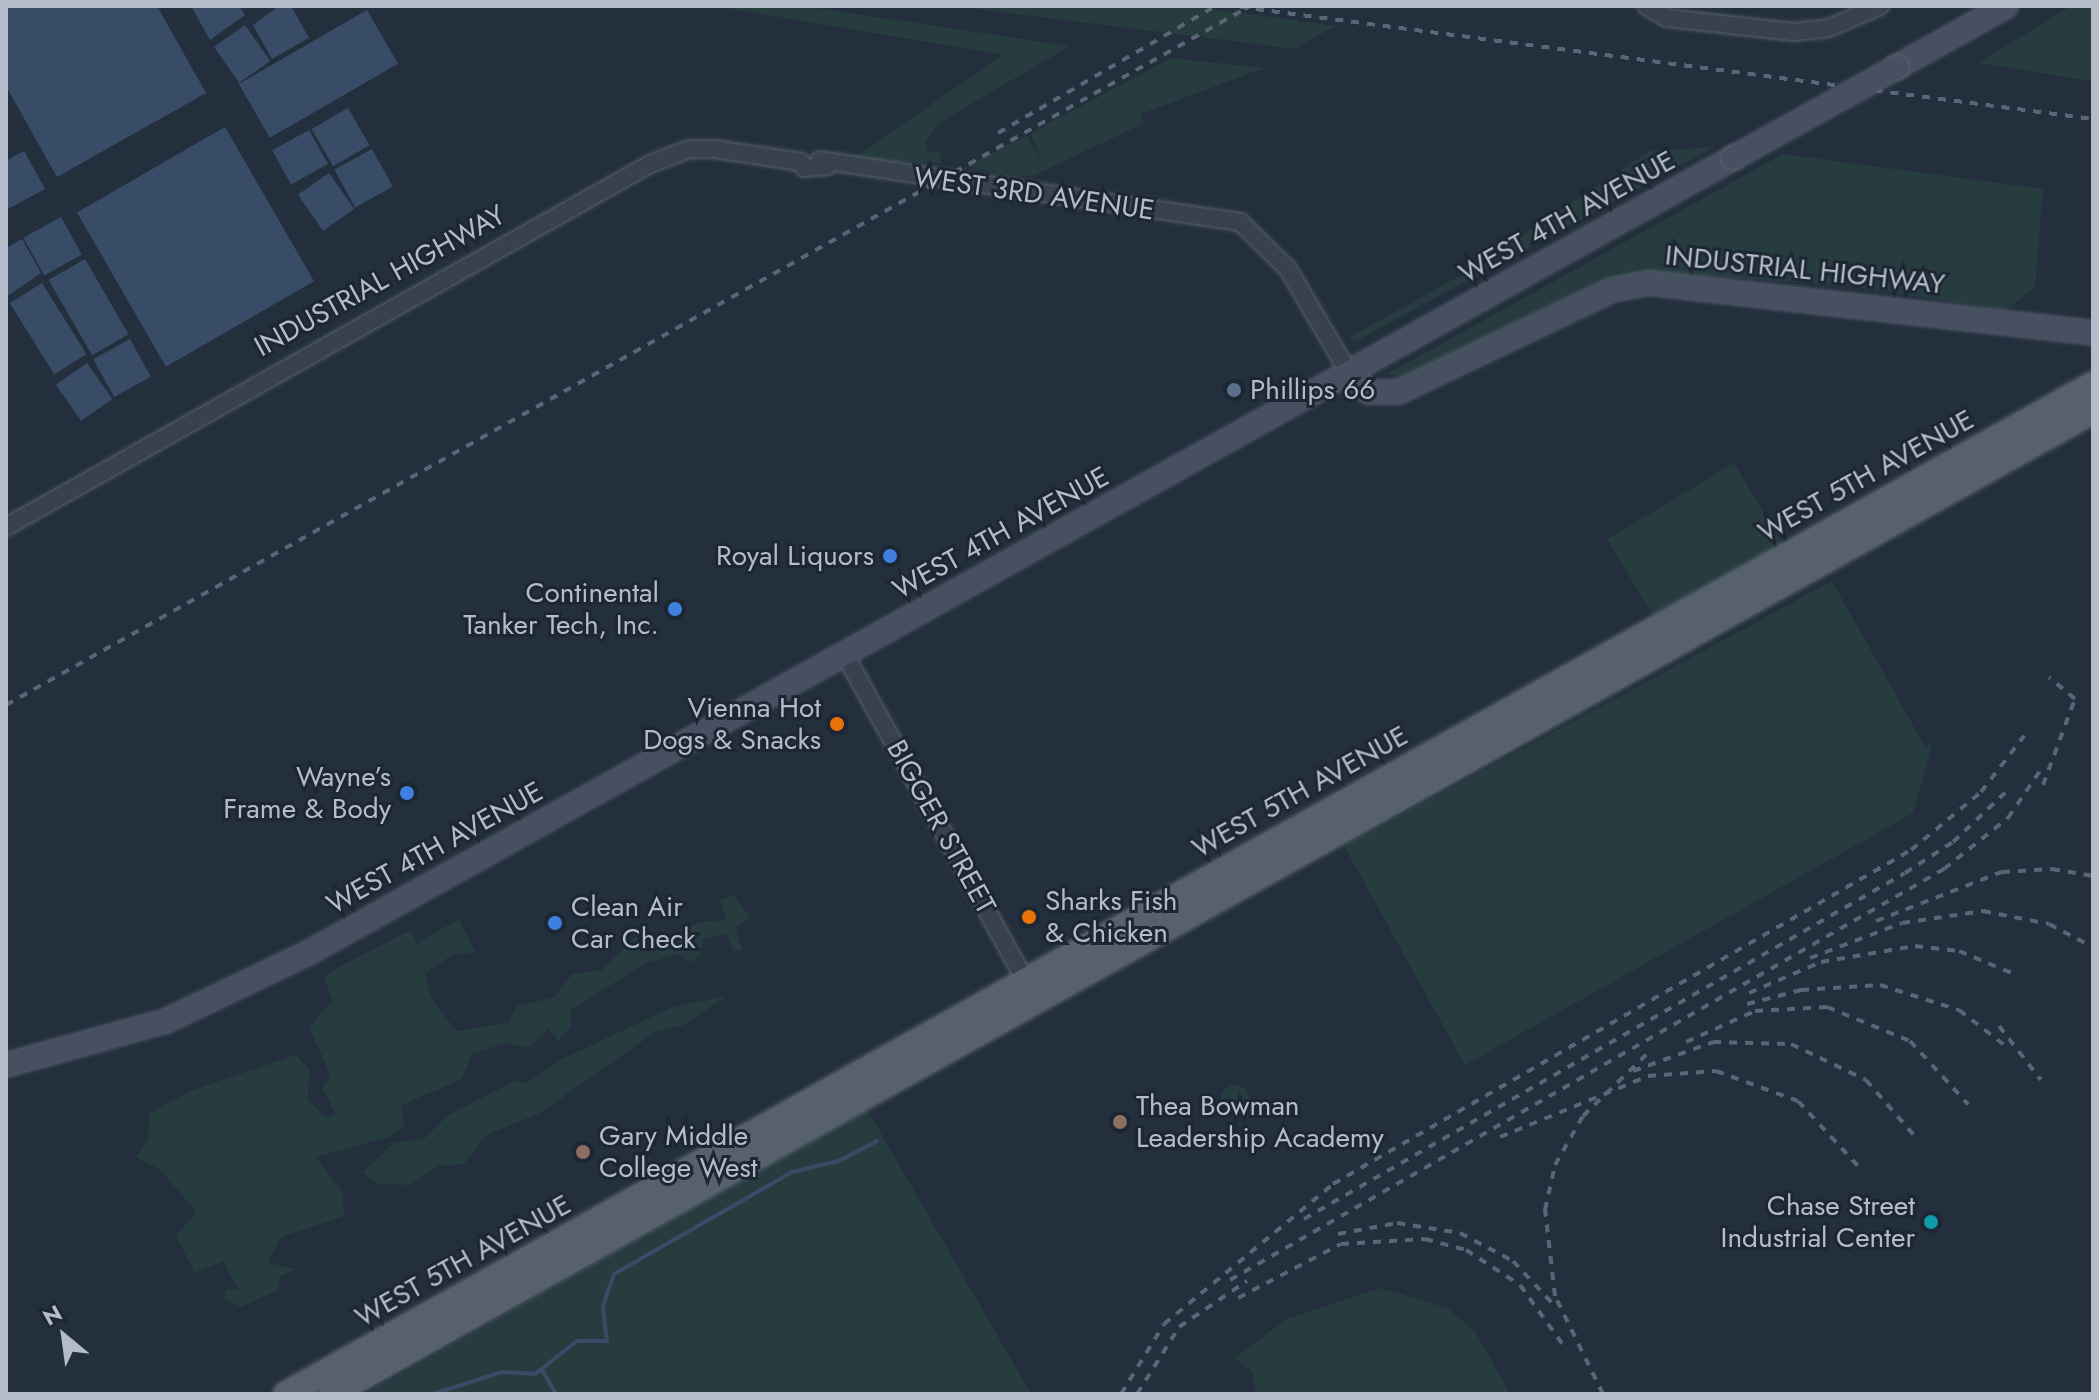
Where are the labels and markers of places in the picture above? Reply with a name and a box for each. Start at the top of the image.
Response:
place label: Phillips 66 [1250,373,1375,407]
marker: Phillips 66 [1225,381,1243,399]
place label: Royal Liquors [716,539,874,573]
marker: Royal Liquors [881,547,899,565]
place label: Continental Tanker Tech, Inc. [463,576,659,642]
marker: Continental Tanker Tech, Inc. [666,600,684,618]
place label: Vienna Hot Dogs & Snacks [643,691,821,757]
marker: Vienna Hot Dogs & Snacks [828,715,846,733]
place label: Wayne’s Frame & Body [223,760,391,826]
marker: Wayne’s Frame & Body [398,784,416,802]
place label: Sharks Fish & Chicken [1045,884,1177,950]
place label: Clean Air Car Check [571,890,696,956]
marker: Sharks Fish & Chicken [1020,908,1038,926]
marker: Clean Air Car Check [546,914,564,932]
place label: Thea Bowman Leadership Academy [1136,1089,1384,1155]
marker: Thea Bowman Leadership Academy [1111,1113,1129,1131]
place label: Gary Middle College West [599,1119,757,1185]
marker: Gary Middle College West [574,1143,592,1161]
place label: Chase Street Industrial Center [1721,1189,1915,1255]
marker: Chase Street Industrial Center [1922,1213,1940,1231]

